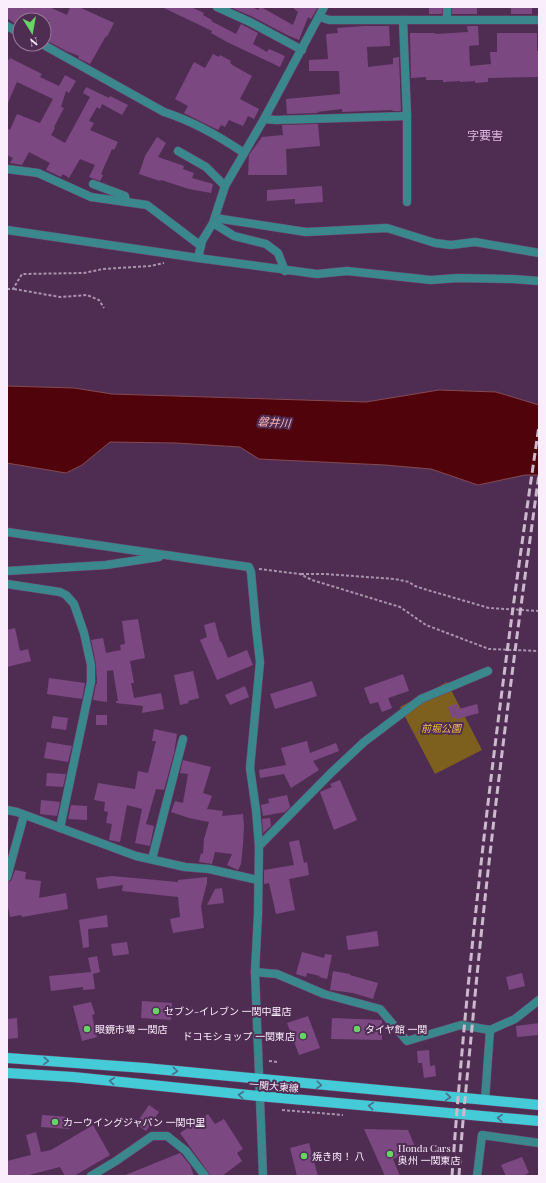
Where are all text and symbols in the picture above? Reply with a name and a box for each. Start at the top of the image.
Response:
north arrow [12,12,52,52]
text: N [29,34,39,50]
district label: 字要害 [467,127,503,143]
water label: 磐井川 [257,413,292,431]
park label: 前堀公園 [421,721,463,735]
place label: セブン-イレブン 一関中里店 [164,1004,291,1018]
marker: セブン-イレブン 一関中里店 [151,1006,161,1016]
place label: 眼鏡市場 一関店 [95,1022,168,1036]
place label: タイヤ館 一関 [365,1022,427,1036]
marker: 眼鏡市場 一関店 [82,1024,92,1034]
marker: タイヤ館 一関 [352,1024,362,1034]
place label: ドコモショップ 一関東店 [183,1029,295,1043]
marker: ドコモショップ 一関東店 [298,1031,308,1041]
one-way arrow [43,1056,49,1065]
one-way arrow [172,1067,179,1076]
one-way arrow [109,1077,115,1086]
street label: 一関大東線 [248,1077,300,1095]
one-way arrow [316,1081,322,1090]
one-way arrow [238,1090,244,1099]
one-way arrow [445,1092,451,1101]
one-way arrow [368,1102,374,1111]
one-way arrow [497,1113,503,1122]
place label: カーウイングジャパン 一関中里 [63,1115,206,1129]
marker: カーウイングジャパン 一関中里 [50,1117,60,1127]
place label: Honda Cars 奥州 一関東店 [398,1141,461,1167]
place label: 焼き肉！ 八 [312,1149,365,1163]
marker: Honda Cars 奥州 一関東店 [385,1149,395,1159]
marker: 焼き肉！ 八 [299,1151,309,1161]

